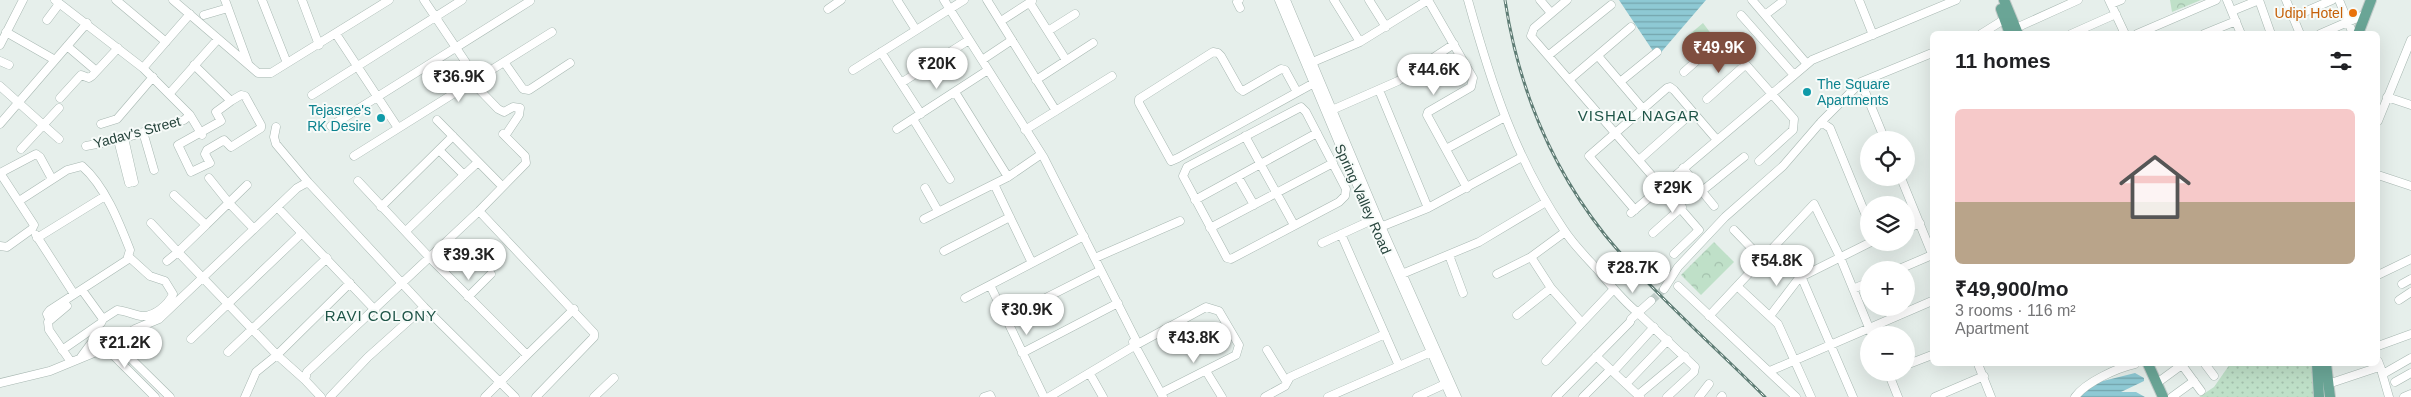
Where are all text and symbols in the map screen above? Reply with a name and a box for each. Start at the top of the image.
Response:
place label: Udipi Hotel [2275,5,2343,21]
marker: Udipi Hotel [2347,7,2359,19]
pin: ₹49.9K [1678,32,1760,74]
text: ₹49.9K [1693,39,1745,56]
icon: filters [2327,47,2355,75]
pin: ₹20K [907,48,967,90]
text: 11 homes [1955,49,2051,72]
pin: ₹44.6K [1393,54,1475,96]
text: ₹20K [918,55,956,72]
pin: ₹36.9K [418,61,500,103]
text: ₹44.6K [1408,61,1460,78]
text: ₹36.9K [433,68,485,85]
place label: The Square Apartments [1817,76,1890,108]
marker: The Square Apartments [1801,86,1813,98]
place label: Tejasree's RK Desire [307,102,371,134]
district label: VISHAL NAGAR [1578,107,1700,124]
marker: Tejasree's RK Desire [375,112,387,124]
street label: Yadav's Street [92,113,182,151]
map controls [1860,131,1915,381]
button: locate [1860,131,1915,186]
street label: Spring Valley Road [1332,141,1394,257]
icon: home [2110,142,2200,232]
pin: ₹29K [1643,172,1703,214]
text: ₹29K [1654,179,1692,196]
button: layers [1860,196,1915,251]
pin: ₹39.3K [428,238,510,281]
pin: ₹54.8K [1736,244,1818,287]
text: ₹39.3K [443,246,495,263]
pin: ₹28.7K [1592,252,1674,294]
text: ₹54.8K [1751,252,1803,269]
text: ₹28.7K [1607,259,1659,276]
button: + [1860,261,1915,316]
text: ₹49,900/mo [1955,277,2069,300]
pin: ₹30.9K [986,294,1068,336]
text: ₹30.9K [1001,301,1053,318]
text: 3 rooms · 116 m² [1955,302,2076,319]
district label: RAVI COLONY [325,307,437,324]
text: Apartment [1955,320,2029,337]
pin: ₹43.8K [1153,322,1235,364]
pin: ₹21.2K [84,326,166,369]
button: − [1860,326,1915,381]
text: ₹43.8K [1168,329,1220,346]
text: ₹21.2K [99,334,151,351]

